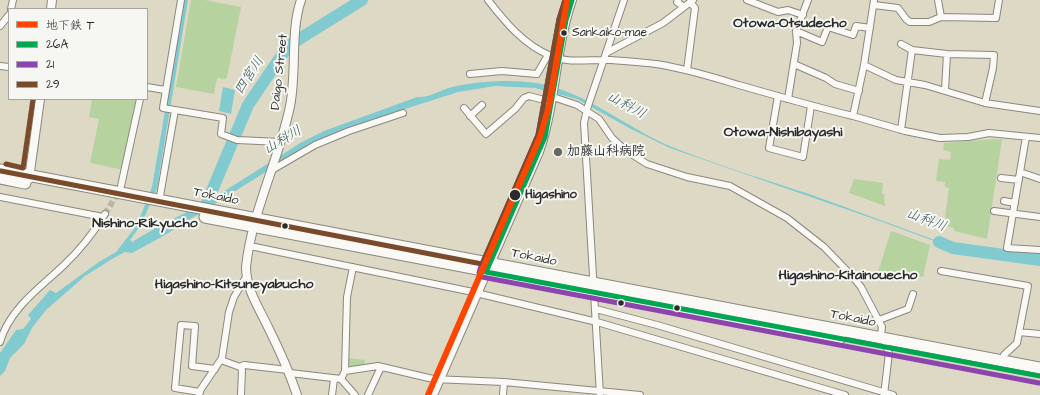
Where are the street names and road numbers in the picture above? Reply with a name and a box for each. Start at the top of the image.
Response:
street label: Daigo Street [268,33,292,111]
street label: Tokaido [192,185,240,209]
street label: Tokaido [510,246,558,270]
street label: Tokaido [829,307,877,331]

